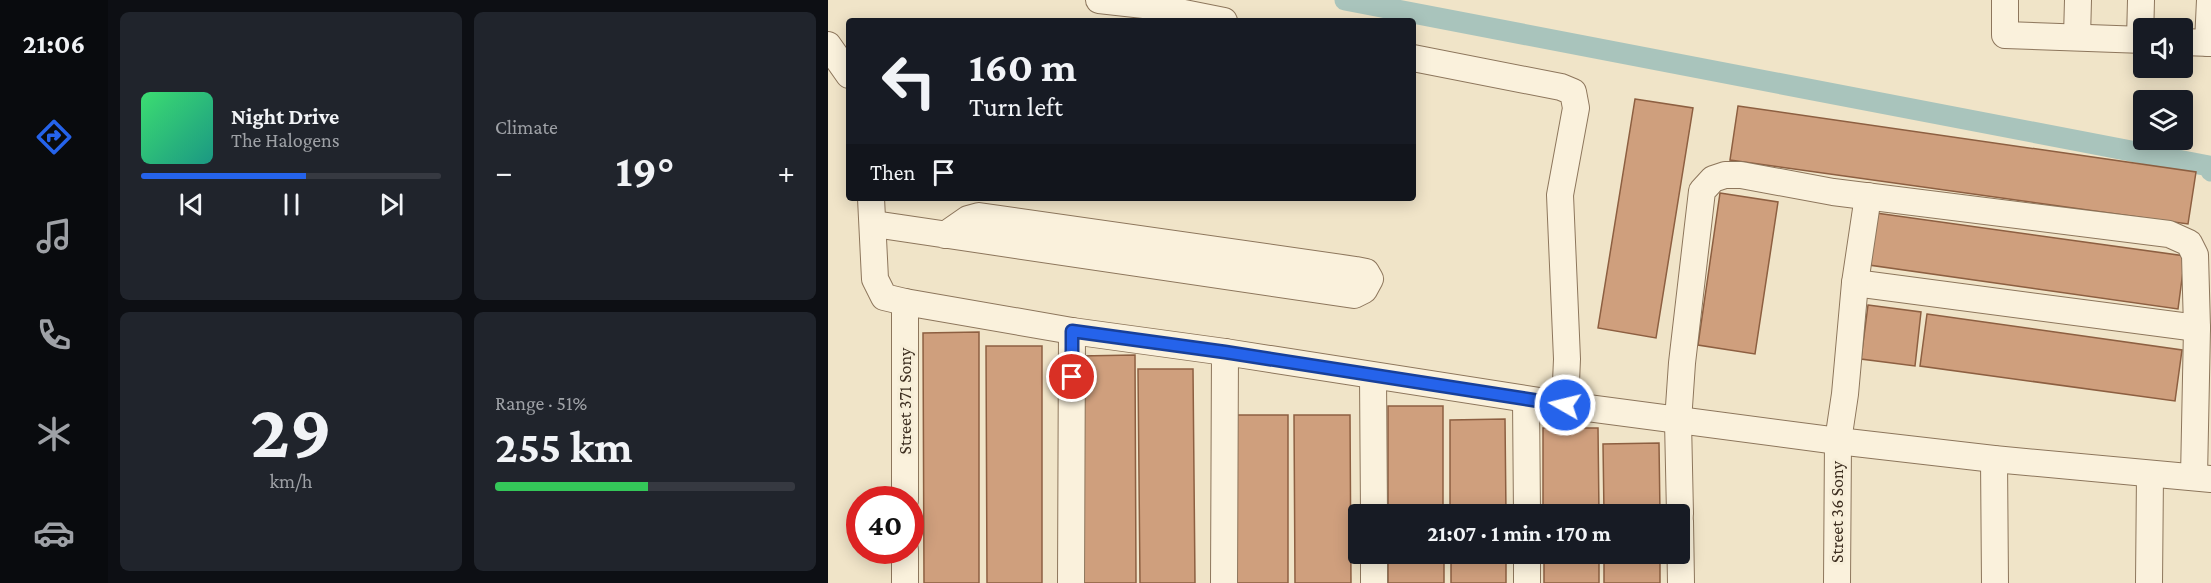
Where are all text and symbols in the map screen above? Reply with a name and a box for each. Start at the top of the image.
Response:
map controls [2133,18,2193,150]
button: sound [2133,18,2193,78]
text: 21:06 [23,29,85,59]
icon: left [870,42,948,120]
text: 160 m [969,43,1077,90]
button: layers [2133,90,2193,150]
text: Turn left [969,92,1063,122]
text: Night Drive [231,104,339,129]
icon: directions [33,116,75,158]
text: Climate [495,116,558,138]
text: The Halogens [231,129,340,151]
text: 19° [616,146,674,196]
text: − [495,153,512,190]
text: + [778,153,795,190]
icon: arrive [927,156,960,189]
text: Then [870,160,915,185]
icon: previous [175,188,208,221]
icon: pause [275,188,308,221]
icon: next [375,188,408,221]
icon: music [33,215,75,257]
icon: phone [33,314,75,356]
street label: Street 371 Sony [895,347,915,454]
pin [1046,351,1097,402]
icon: arrive [1055,360,1088,393]
position arrow [1533,373,1597,437]
text: 29 [250,387,332,474]
text: Range · 51% [495,392,587,414]
icon: climate [33,413,75,455]
text: 255 km [495,422,633,472]
street label: Street 36 Sony [1827,460,1847,563]
text: km/h [269,470,313,492]
speed limit sign: 40 [846,486,924,564]
icon: car [33,512,75,554]
text: 21:07 · 1 min · 170 m [1427,521,1611,546]

